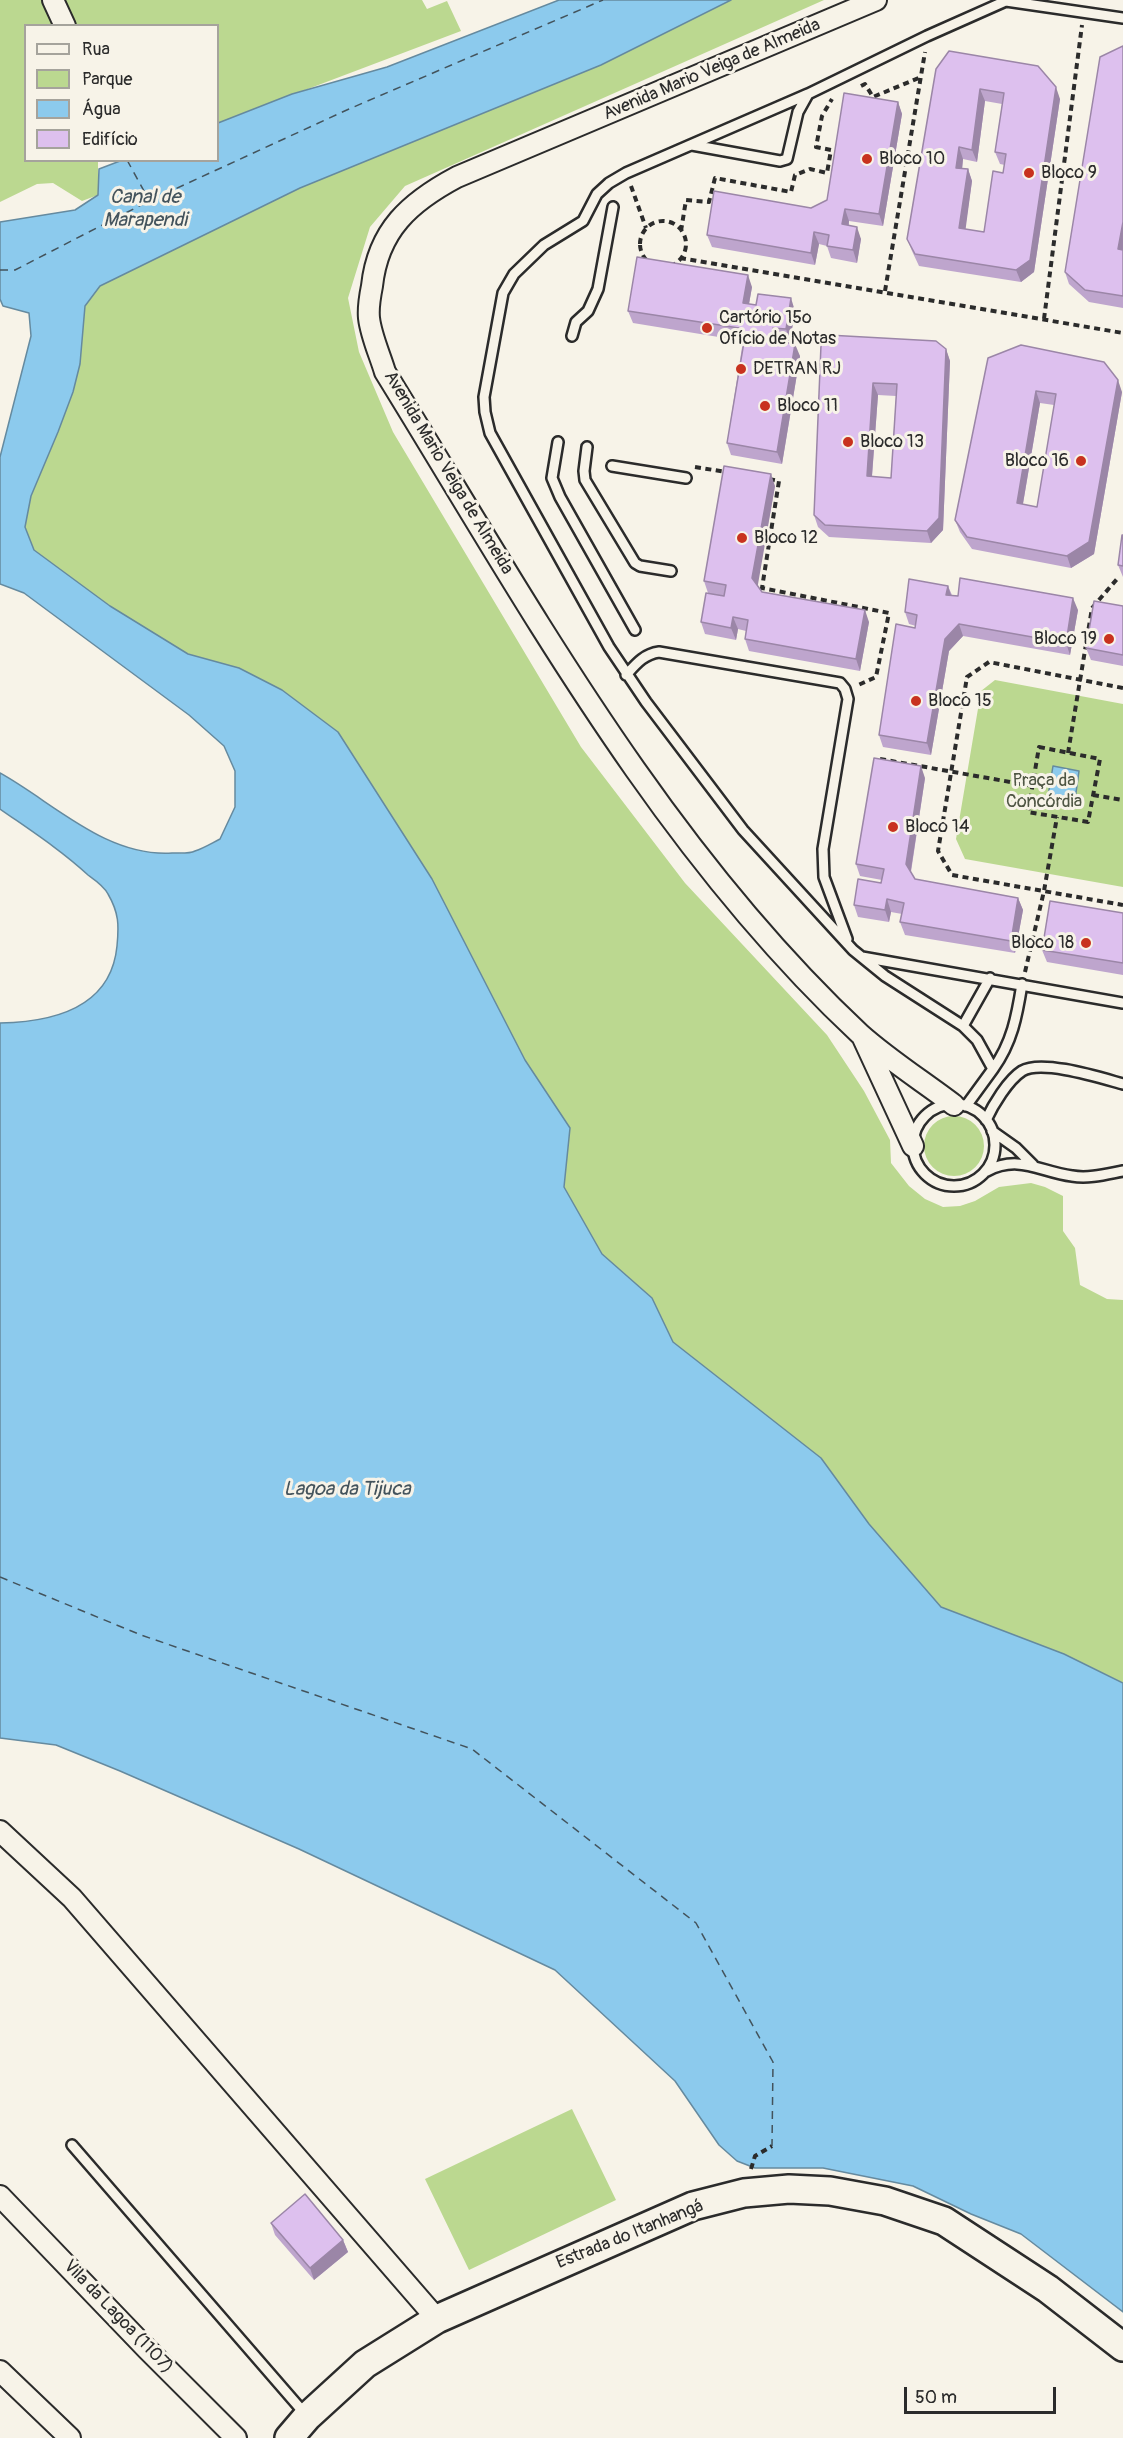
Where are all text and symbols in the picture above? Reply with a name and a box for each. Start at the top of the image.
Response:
street label: Avenida Mario Veiga de Almeida [600,14,824,126]
legend [24,24,219,162]
text: Rua [82,38,110,61]
text: Parque [82,68,132,91]
text: Água [82,98,121,121]
text: Edifício [82,128,138,151]
place label: Bloco 10 [879,148,945,170]
marker: Bloco 10 [860,152,874,166]
place label: Bloco 9 [1041,162,1097,184]
marker: Bloco 9 [1022,166,1036,180]
water label: Canal de Marapendi [103,186,187,233]
place label: Cartório 15º Ofício de Notas [719,307,836,350]
marker: Cartório 15º Ofício de Notas [700,321,714,335]
place label: DETRAN RJ [753,358,841,380]
marker: DETRAN RJ [734,362,748,376]
street label: Avenida Mario Veiga de Almeida [379,367,517,579]
place label: Bloco 11 [777,395,838,417]
marker: Bloco 11 [758,399,772,413]
place label: Bloco 13 [860,431,924,453]
marker: Bloco 13 [841,435,855,449]
place label: Bloco 16 [1005,450,1069,472]
marker: Bloco 16 [1074,454,1088,468]
place label: Bloco 12 [754,527,818,549]
marker: Bloco 12 [735,531,749,545]
place label: Bloco 19 [1034,628,1097,650]
marker: Bloco 19 [1102,632,1116,646]
place label: Bloco 15 [928,690,992,712]
marker: Bloco 15 [909,694,923,708]
park label: Praça da Concórdia [1006,770,1082,812]
place label: Bloco 14 [905,816,969,838]
marker: Bloco 14 [886,820,900,834]
place label: Bloco 18 [1011,932,1074,954]
marker: Bloco 18 [1079,936,1093,950]
water label: Lagoa da Tijuca [283,1478,411,1502]
street label: Estrada do Itanhangá [553,2196,707,2274]
street label: Vila da Lagoa (1107) [58,2256,178,2378]
scale bar [907,2375,1058,2413]
text: 50 m [915,2386,957,2409]

